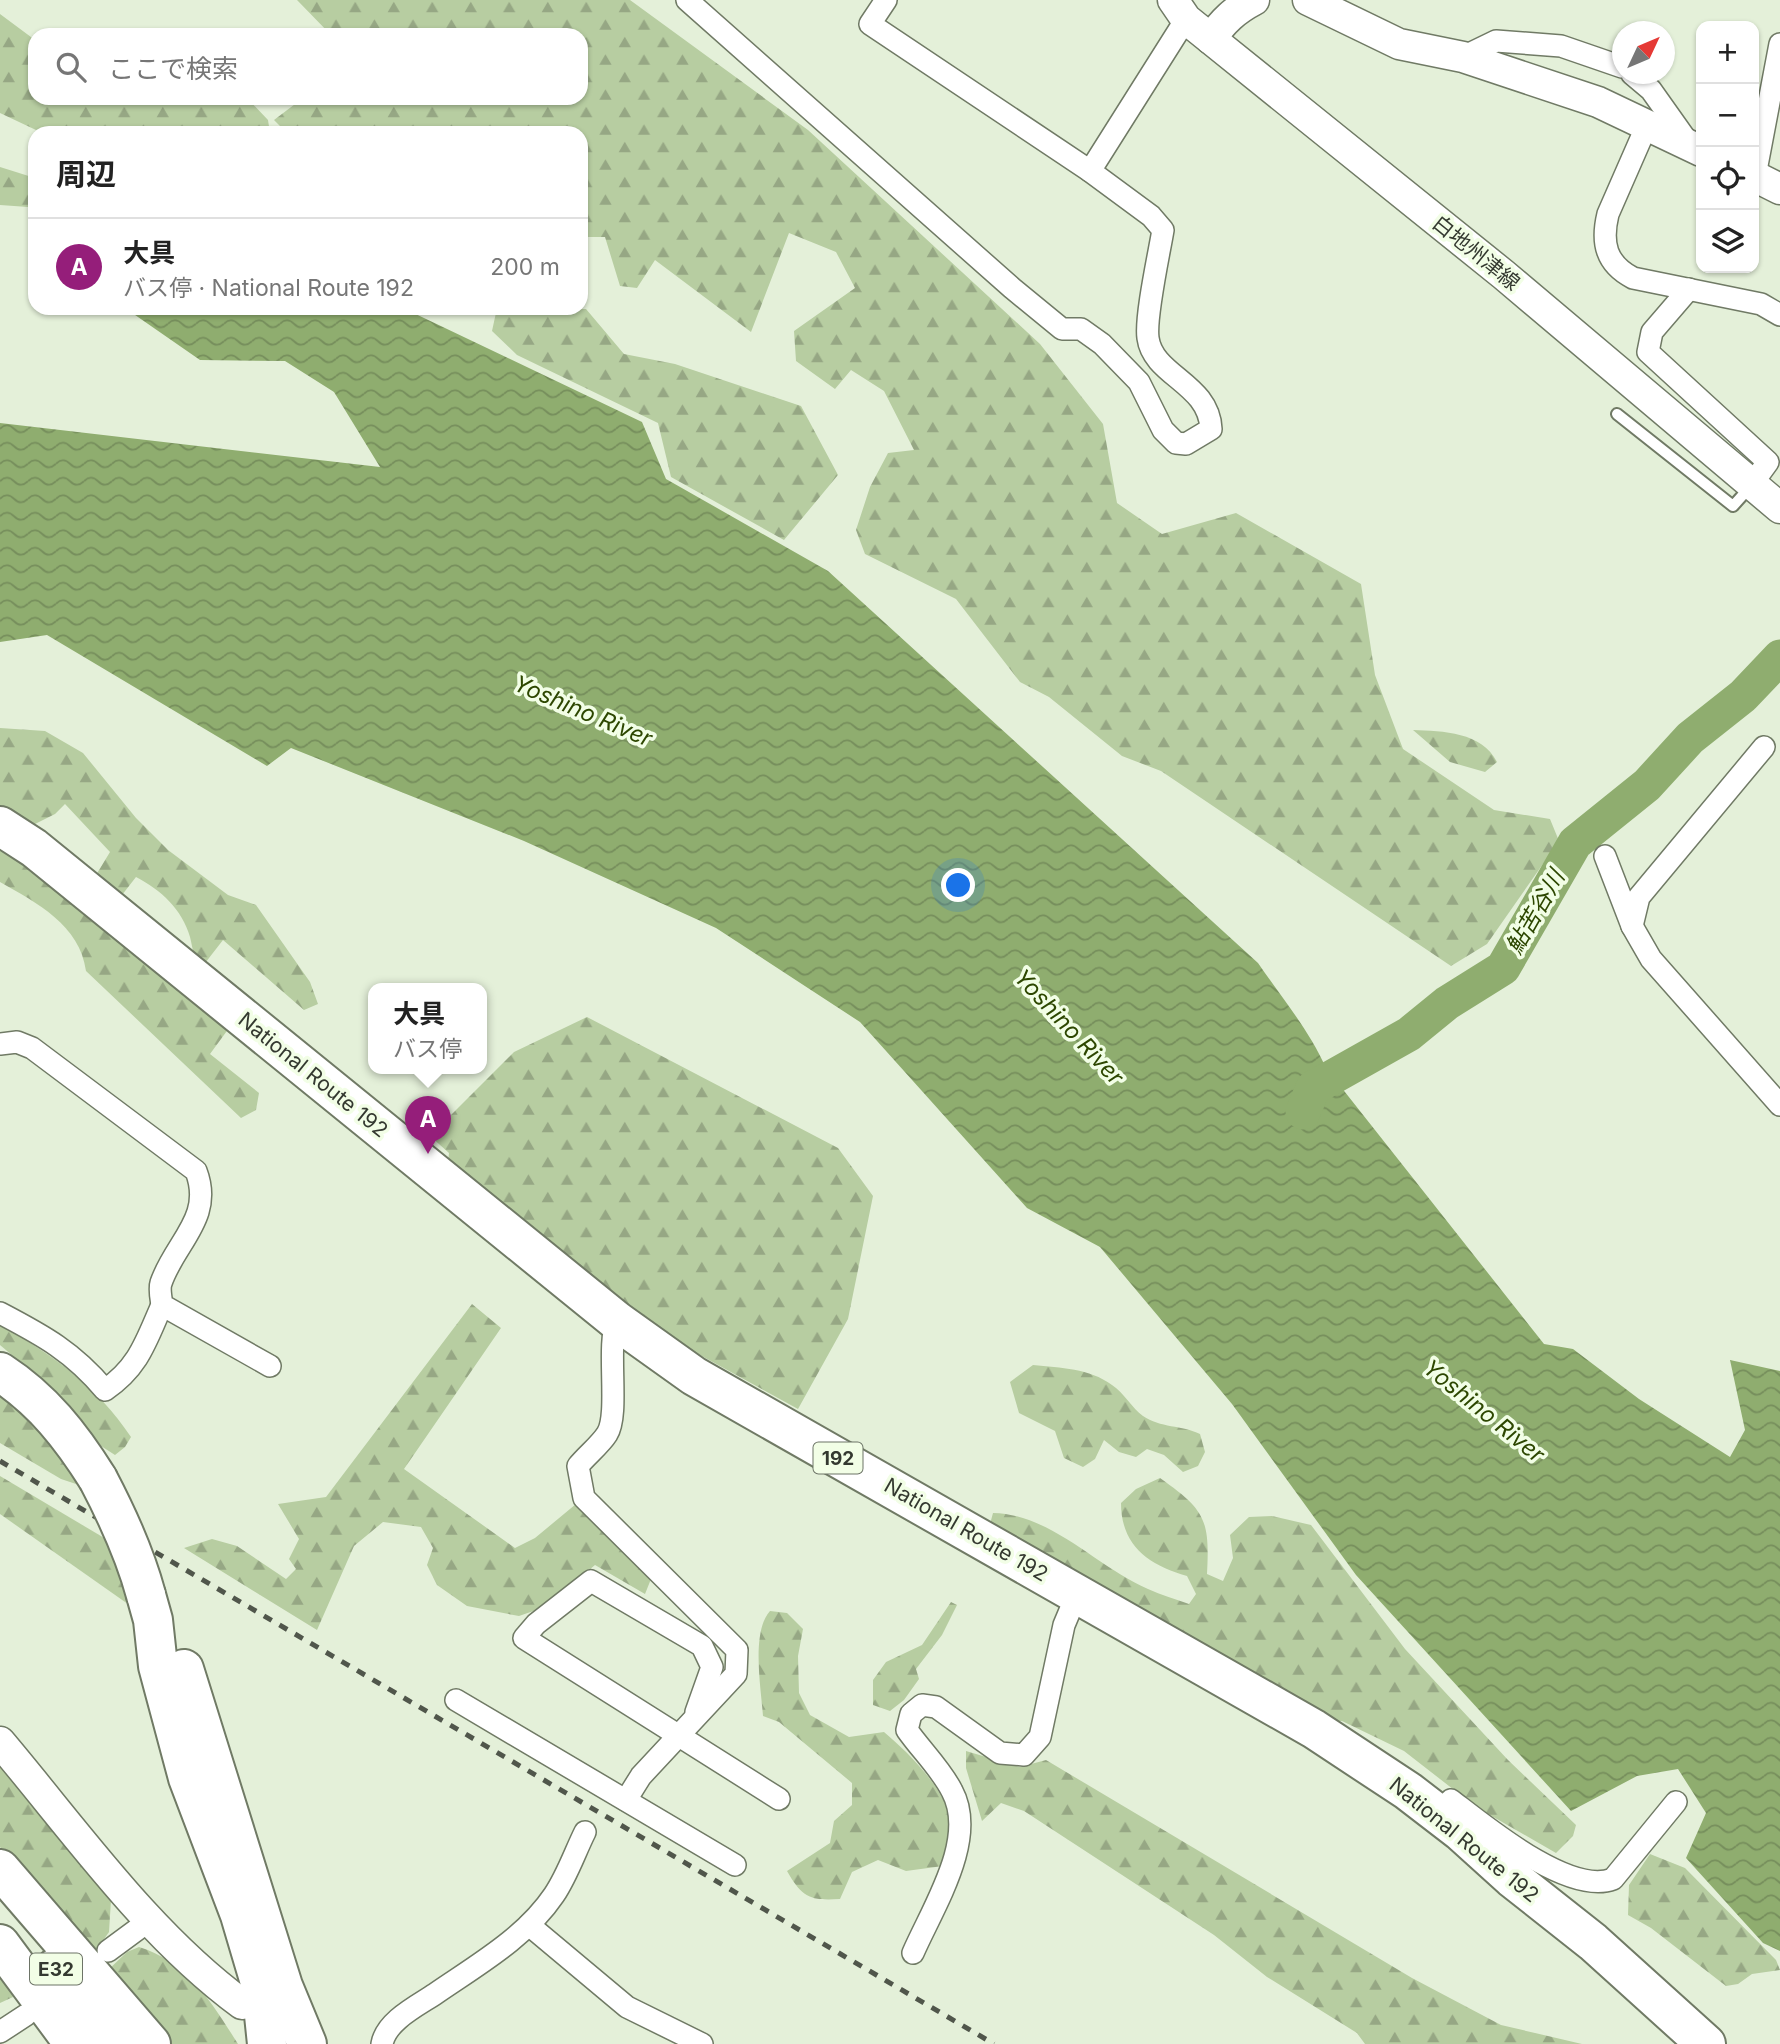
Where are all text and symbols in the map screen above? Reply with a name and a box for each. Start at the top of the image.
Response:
north arrow [1612,21,1675,84]
map controls [1696,21,1759,273]
button: + [1696,21,1759,84]
search box [28,28,588,105]
icon: search [52,48,90,86]
text: ここで検索 [108,53,238,84]
button: − [1696,84,1759,147]
button: locate [1696,147,1759,210]
text: 周辺 [56,156,116,192]
street label: 白地州津線 [1428,210,1525,295]
button: layers [1696,210,1759,273]
text: 大具 [123,237,175,268]
text: A [70,253,88,281]
text: 200 m [490,253,560,281]
text: バス停 · National Route 192 [123,274,414,302]
water label: Yoshino River [510,669,658,753]
water label: 鮎苦谷川 [1500,863,1572,959]
your location [941,868,975,902]
water label: Yoshino River [1008,963,1130,1091]
popup [368,983,487,1074]
text: 大具 [393,998,445,1029]
street label: National Route 192 [234,1007,393,1142]
text: バス停 [393,1035,462,1063]
pin: A [405,1096,451,1154]
water label: Yoshino River [1418,1354,1551,1469]
road number: 192 [814,1442,862,1474]
street label: National Route 192 [880,1473,1053,1587]
street label: National Route 192 [1385,1772,1544,1907]
road number: E32 [30,1954,82,1984]

